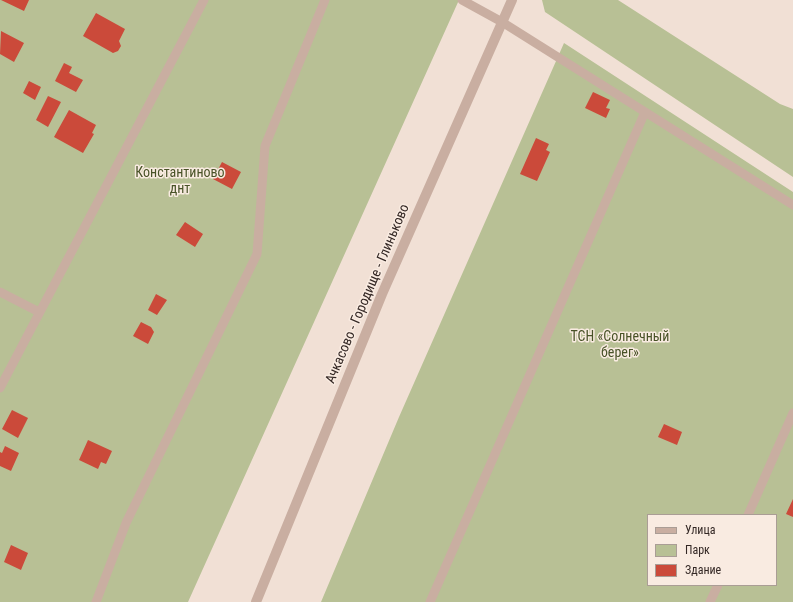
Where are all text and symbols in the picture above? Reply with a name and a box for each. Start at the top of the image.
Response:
park label: Константиново днт [135,165,225,198]
street label: Ачкасово - Городище - Глиньково [323,202,413,386]
park label: ТСН «Солнечный берег» [571,329,669,362]
legend [647,514,777,586]
text: Улица [685,523,715,537]
text: Парк [685,543,710,557]
text: Здание [685,563,721,577]

